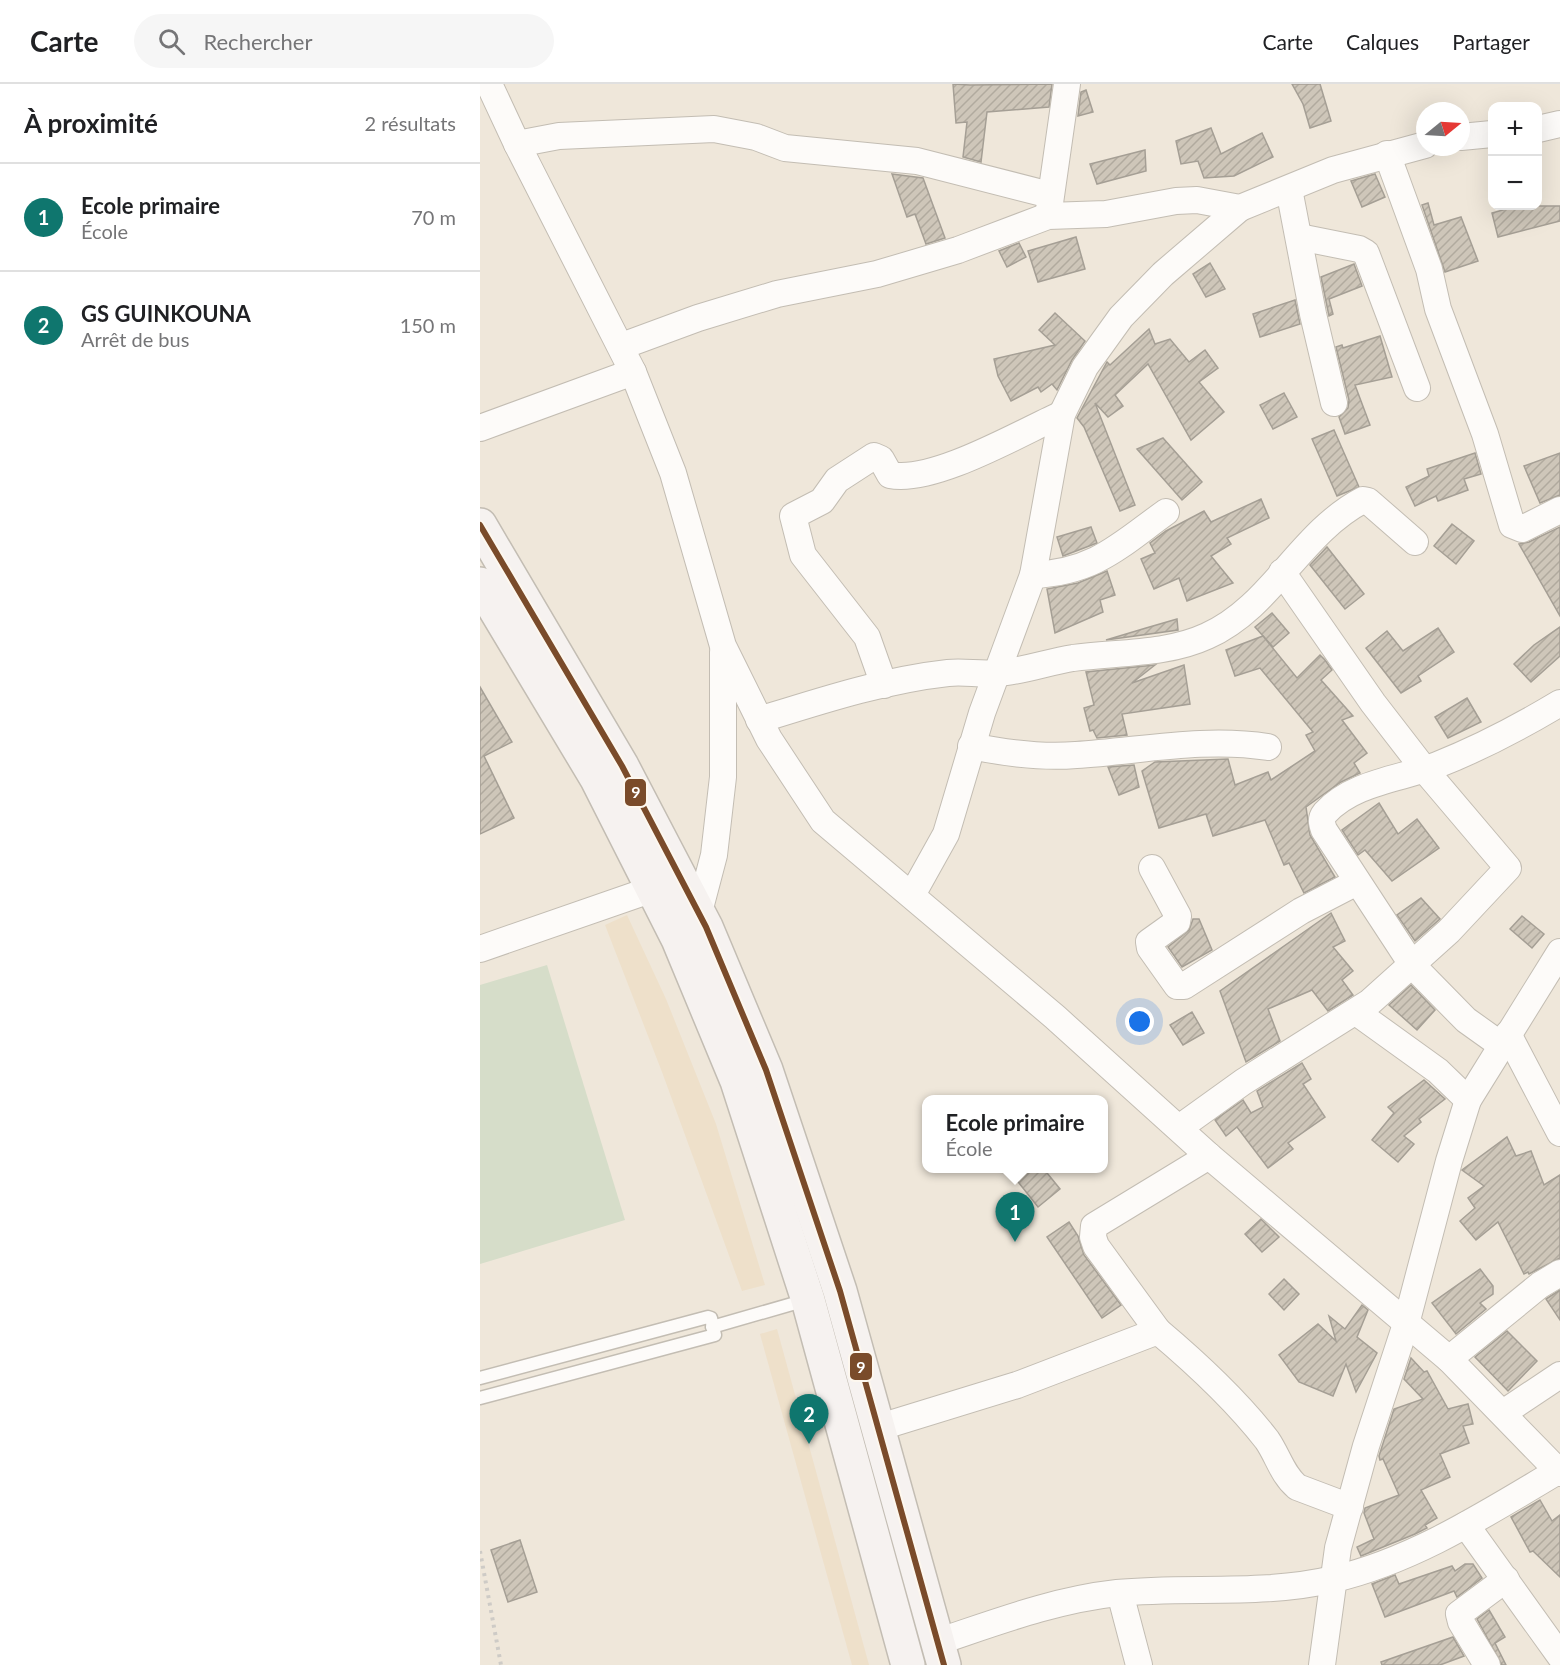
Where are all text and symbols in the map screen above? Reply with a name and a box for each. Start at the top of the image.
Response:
search box [134,14,554,68]
text: Carte [30,24,98,58]
icon: search [155,25,188,58]
text: Rechercher [203,28,312,55]
text: Carte [1262,29,1313,54]
text: Calques [1346,29,1419,54]
text: Partager [1452,29,1530,54]
north arrow [1416,102,1470,156]
map controls [1488,102,1542,210]
button: + [1488,102,1542,156]
text: À proximité [24,107,158,139]
text: 2 résultats [365,111,456,135]
button: − [1488,156,1542,210]
text: Ecole primaire [81,192,220,219]
text: 1 [38,205,49,229]
text: 70 m [411,205,456,229]
text: École [81,219,128,243]
text: GS GUINKOUNA [81,300,251,327]
text: 2 [38,313,49,337]
text: 150 m [400,313,456,337]
text: Arrêt de bus [81,327,189,351]
line badge: 9 [624,778,647,807]
text: 9 [631,782,641,801]
your location [1125,1007,1154,1036]
popup [922,1095,1108,1173]
text: Ecole primaire [946,1109,1084,1136]
text: École [946,1136,993,1160]
pin: 1 [996,1192,1034,1242]
line badge: 9 [849,1352,873,1381]
text: 9 [856,1357,866,1376]
pin: 2 [790,1394,828,1444]

